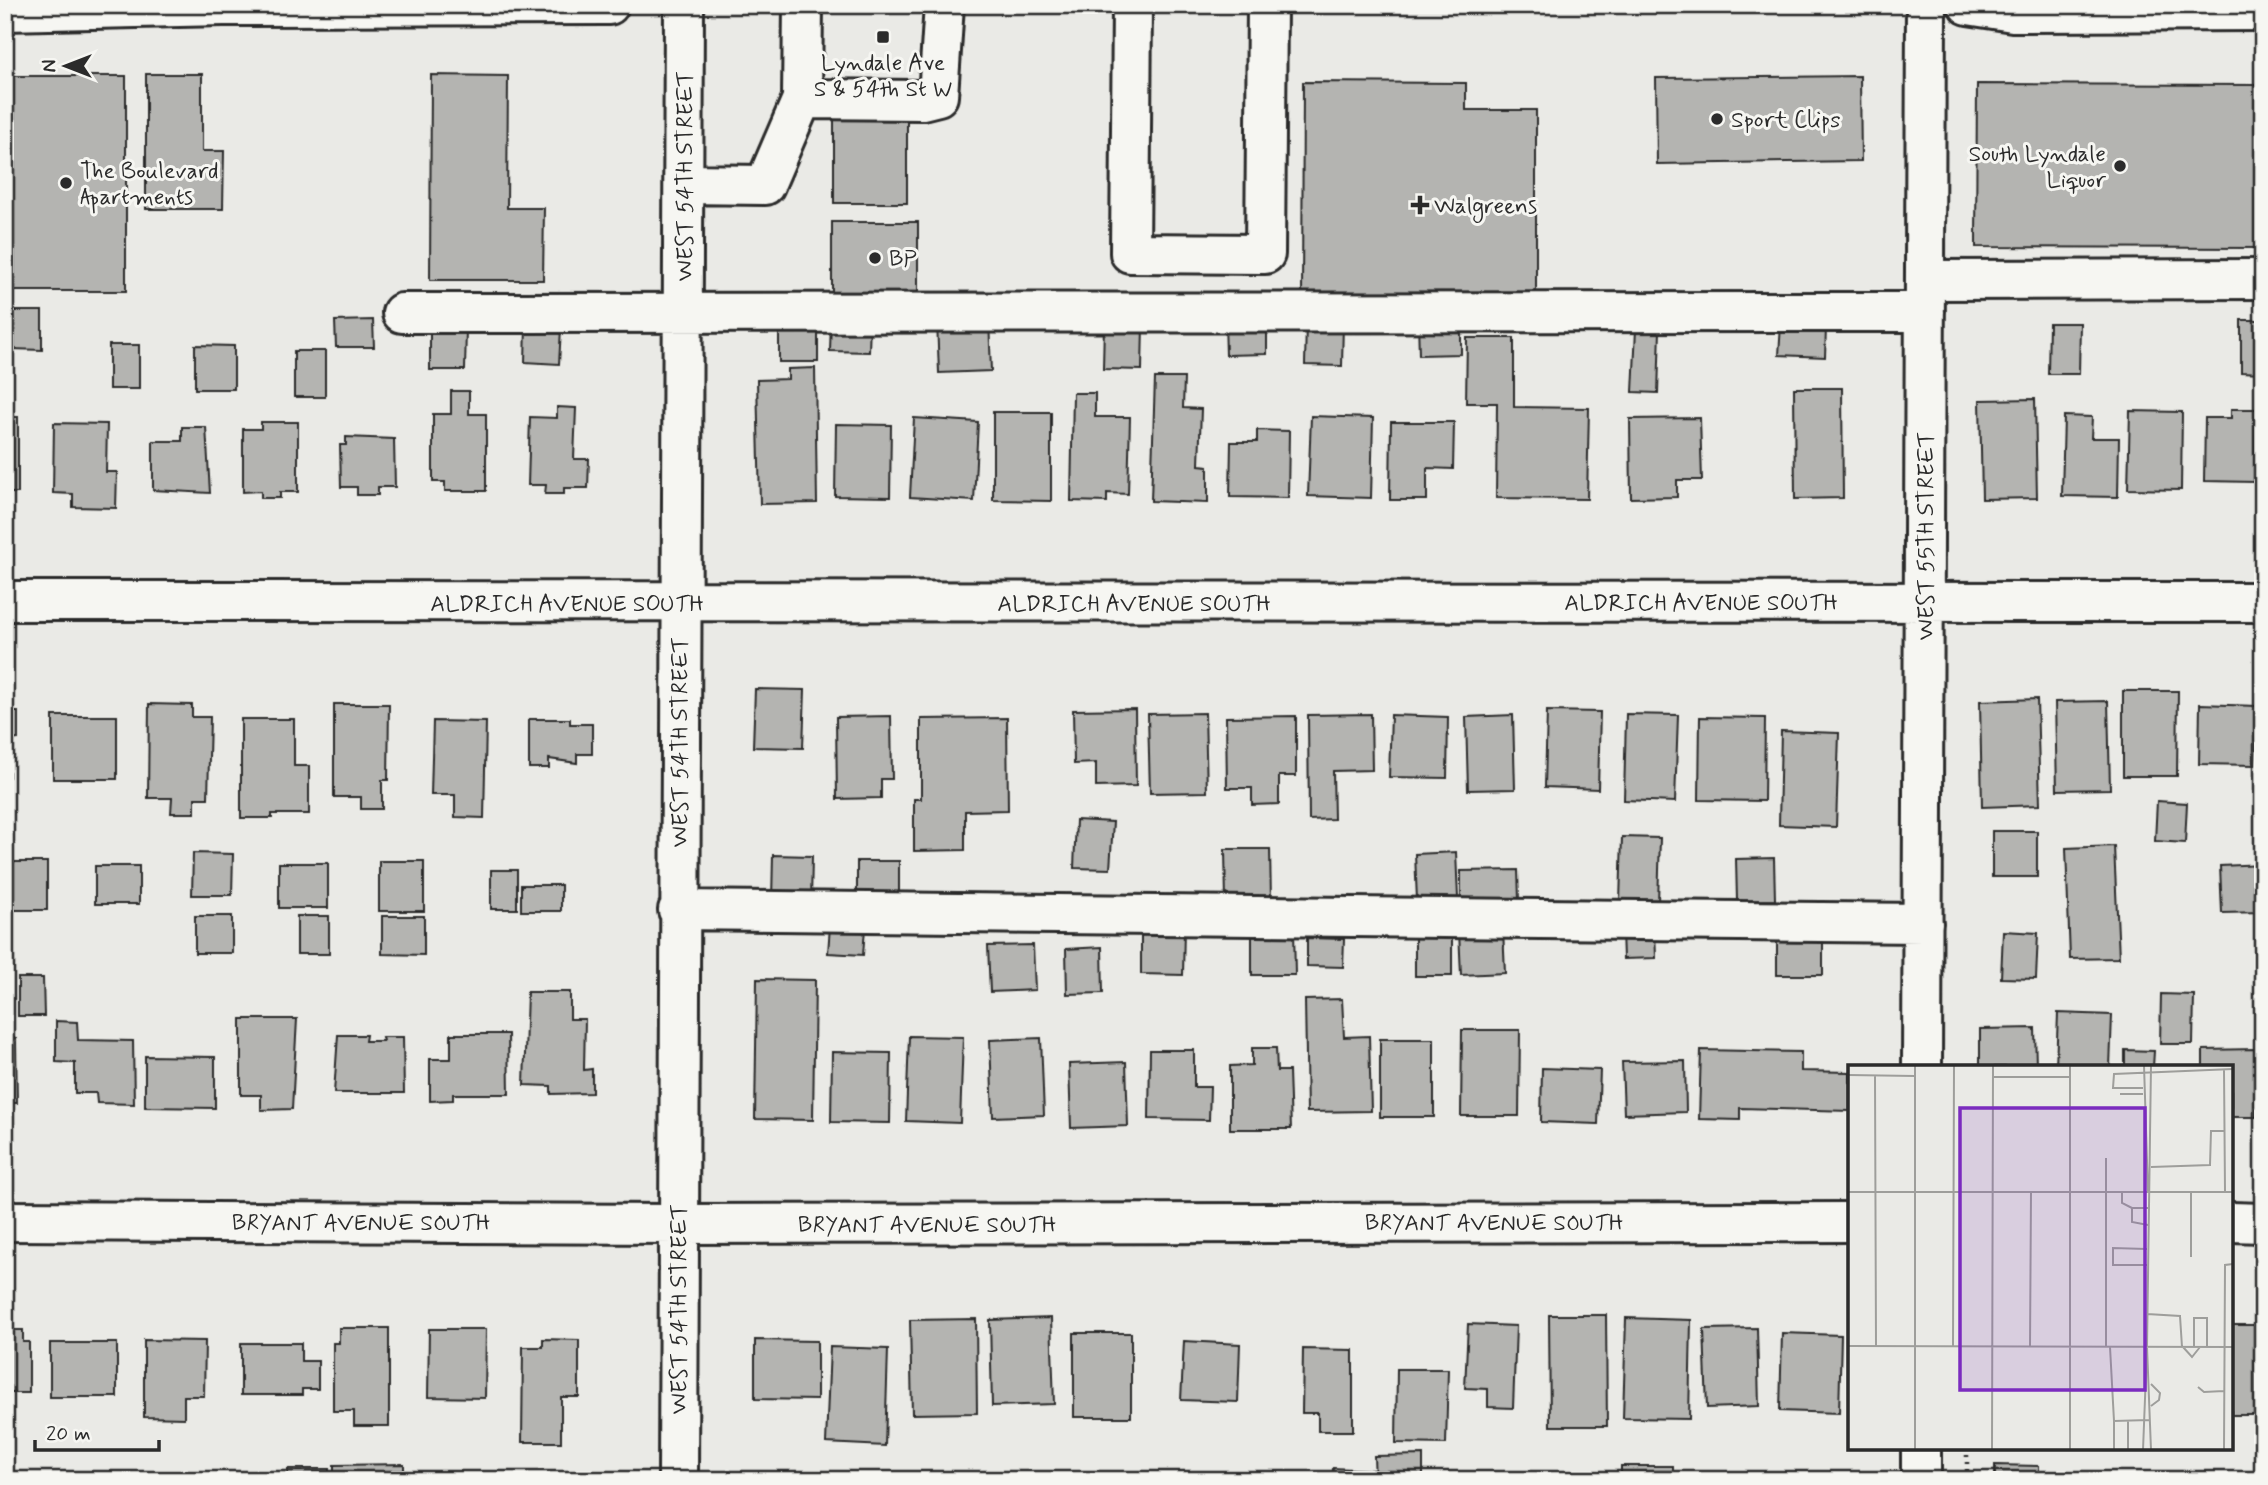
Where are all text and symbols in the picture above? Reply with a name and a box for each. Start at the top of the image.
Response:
marker: Lyndale Ave S & 54th St W [875,29,891,45]
north arrow [32,32,102,102]
place label: Lyndale Ave S & 54th St W [814,49,952,105]
text: N [38,60,63,72]
street label: WEST 54TH STREET [671,71,701,281]
place label: Sport Clips [1731,106,1841,136]
marker: Sport Clips [1709,111,1725,127]
place label: South Lyndale Liquor [1969,140,2106,196]
place label: The Boulevard Apartments [80,157,219,214]
marker: South Lyndale Liquor [2112,158,2128,174]
marker: The Boulevard Apartments [58,175,74,191]
place label: Walgreens [1434,192,1537,224]
marker: Walgreens [1412,197,1428,213]
place label: BP [889,245,917,275]
marker: BP [867,250,883,266]
street label: WEST 55TH STREET [1912,432,1942,640]
street label: ALDRICH AVENUE SOUTH [1564,589,1838,619]
street label: ALDRICH AVENUE SOUTH [430,590,704,620]
street label: ALDRICH AVENUE SOUTH [997,590,1271,620]
street label: WEST 54TH STREET [666,637,696,847]
inset map [1848,1065,2233,1450]
street label: WEST 54TH STREET [665,1204,695,1414]
street label: BRYANT AVENUE SOUTH [232,1209,490,1239]
street label: BRYANT AVENUE SOUTH [1365,1209,1623,1239]
street label: BRYANT AVENUE SOUTH [798,1211,1056,1241]
scale bar [35,1408,159,1452]
text: 20 m [46,1420,91,1448]

